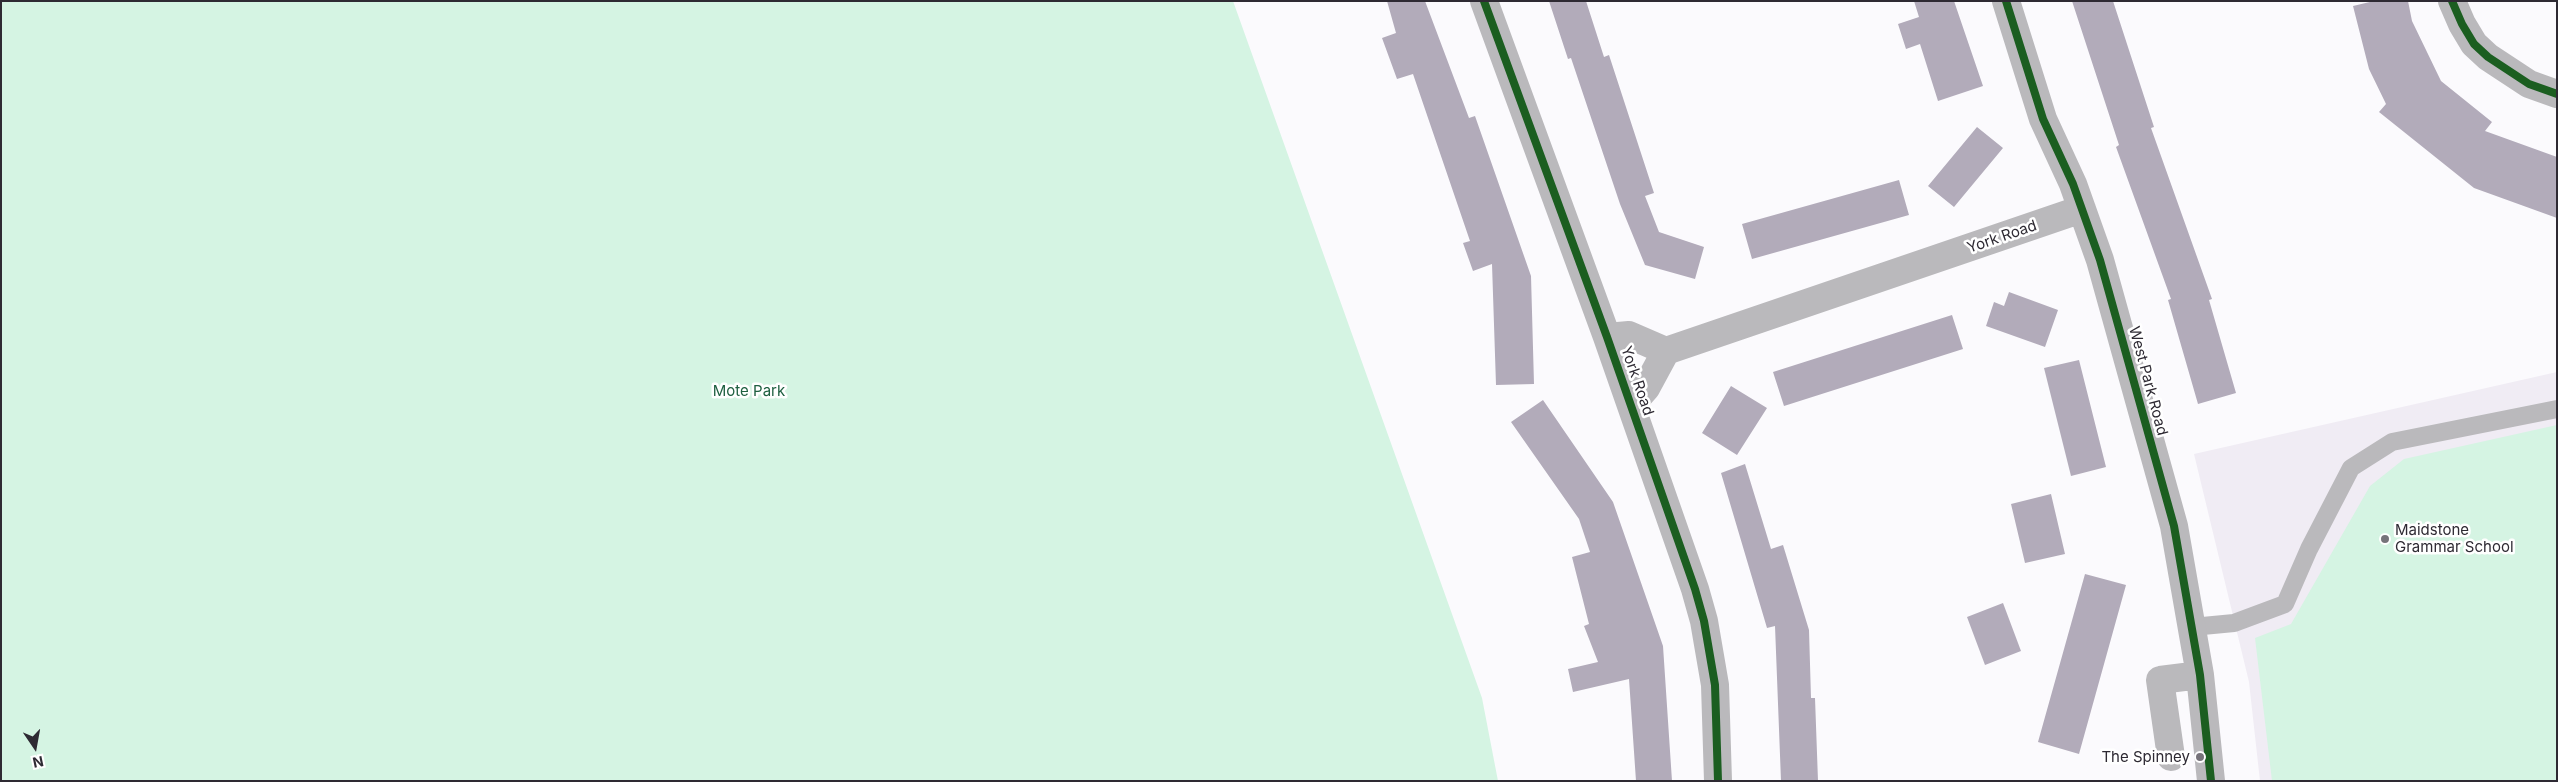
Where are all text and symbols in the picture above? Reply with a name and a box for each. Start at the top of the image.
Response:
street label: York Road [1965,217,2039,257]
street label: West Park Road [2125,324,2171,438]
street label: York Road [1617,344,1657,418]
park label: Mote Park [713,382,785,400]
place label: Maidstone Grammar School [2395,521,2514,556]
marker: Maidstone Grammar School [2379,533,2391,545]
north arrow [10,722,60,772]
place label: The Spinney [2101,748,2190,766]
marker: The Spinney [2194,751,2206,763]
text: N [31,753,45,772]

